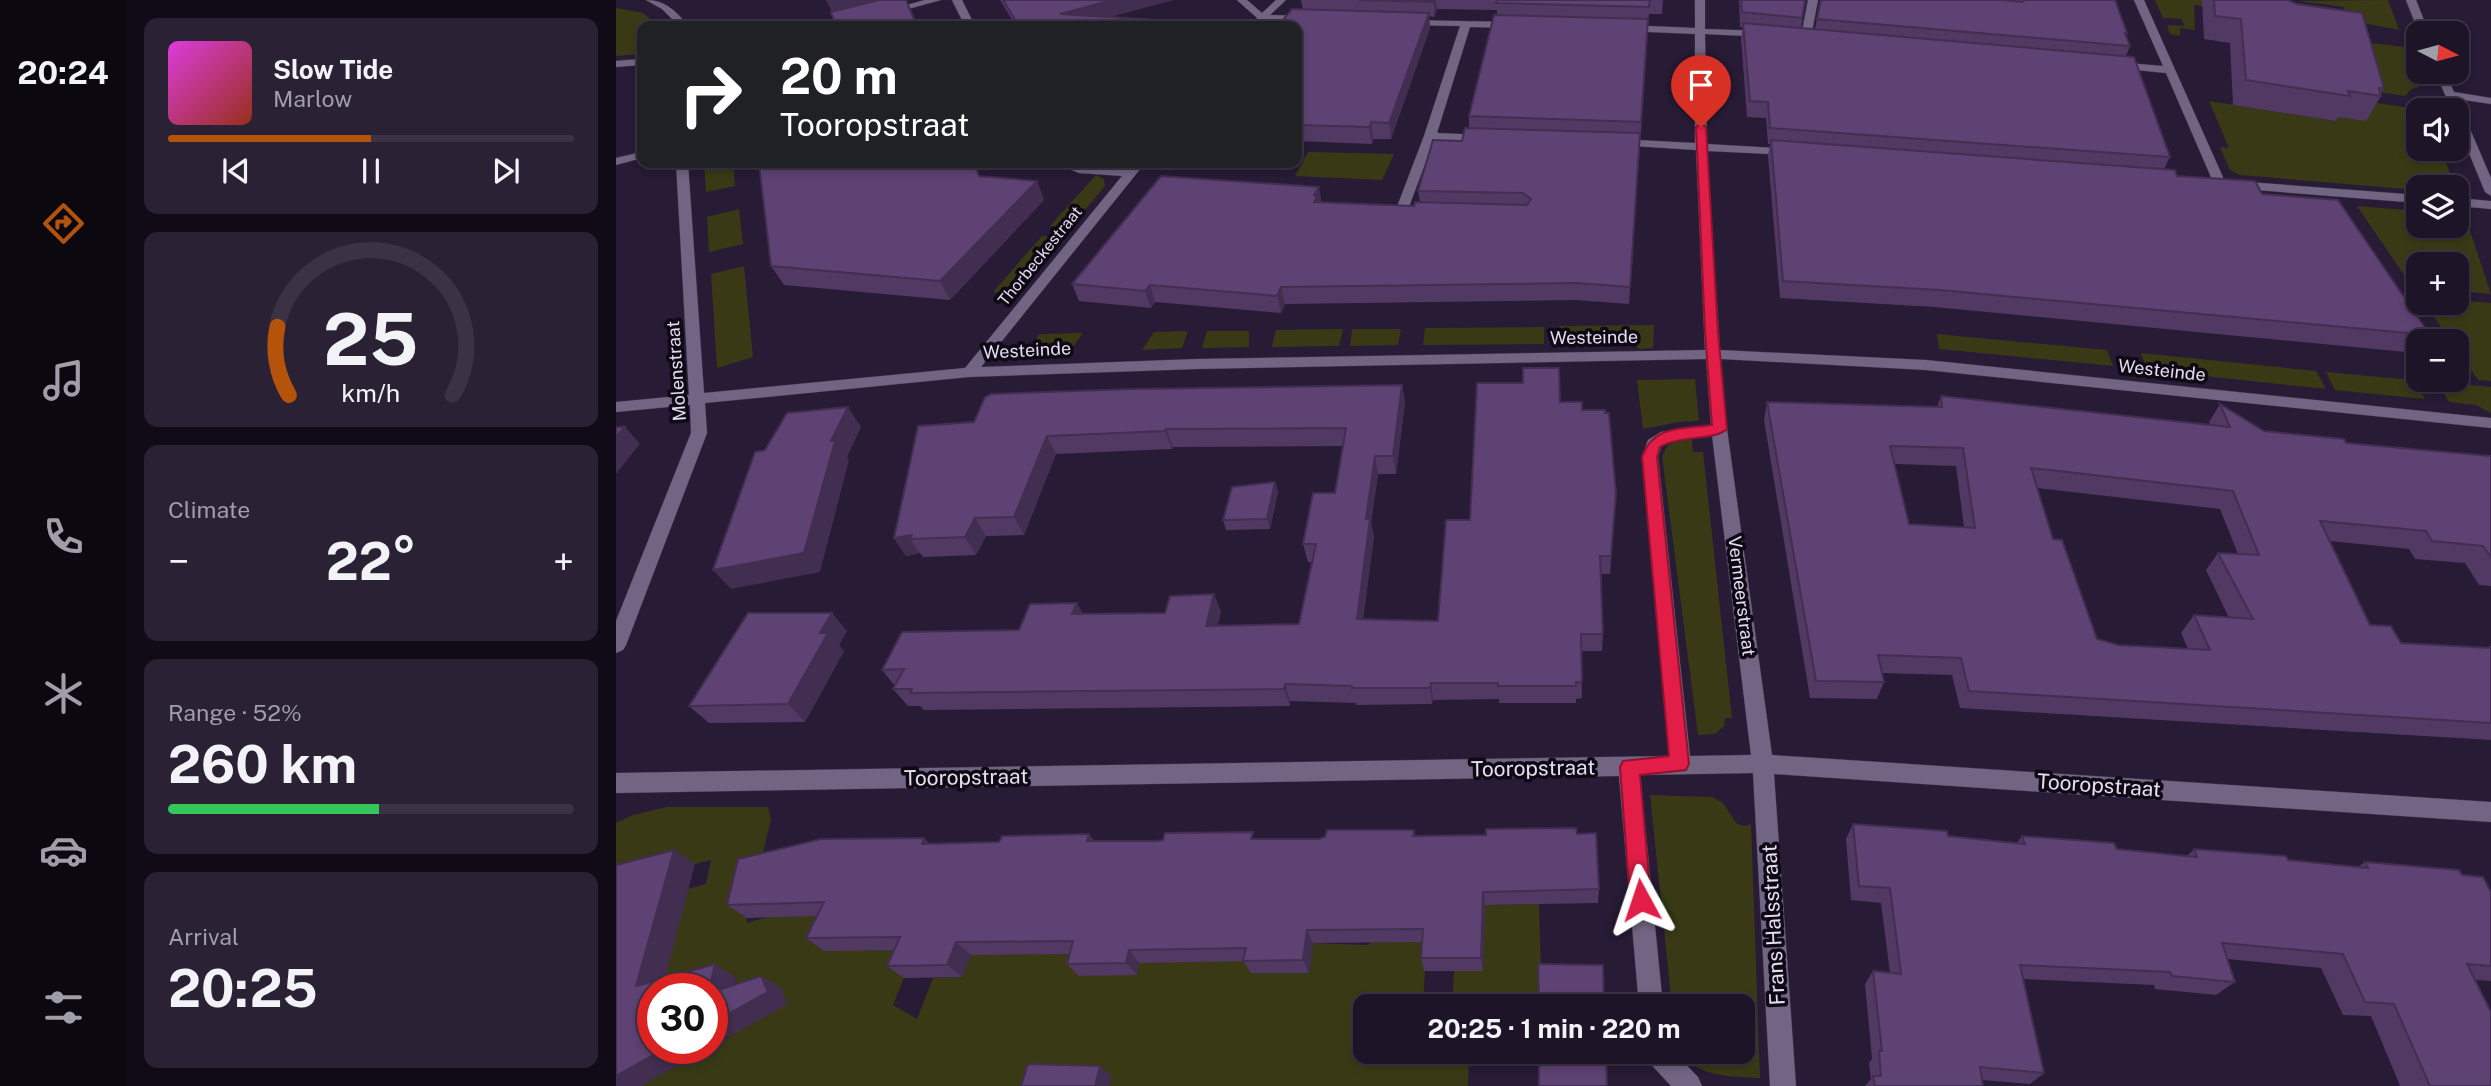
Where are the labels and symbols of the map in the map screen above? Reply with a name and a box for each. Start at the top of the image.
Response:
north arrow [2406,21,2469,84]
pin [1671,55,1731,127]
street label: Thorbeckestraat [994,202,1086,310]
street label: Molenstraat [662,320,690,422]
street label: Westeinde [1550,326,1638,348]
street label: Westeinde [982,337,1072,363]
street label: Westeinde [2117,355,2207,385]
street label: Vermeerstraat [1724,535,1760,657]
street label: Tooropstraat [1471,754,1595,782]
street label: Tooropstraat [904,763,1028,791]
street label: Tooropstraat [2036,768,2162,802]
street label: Frans Halsstraat [1756,844,1790,1006]
position arrow [1604,863,1678,937]
speed limit sign: 30 [637,973,728,1064]

